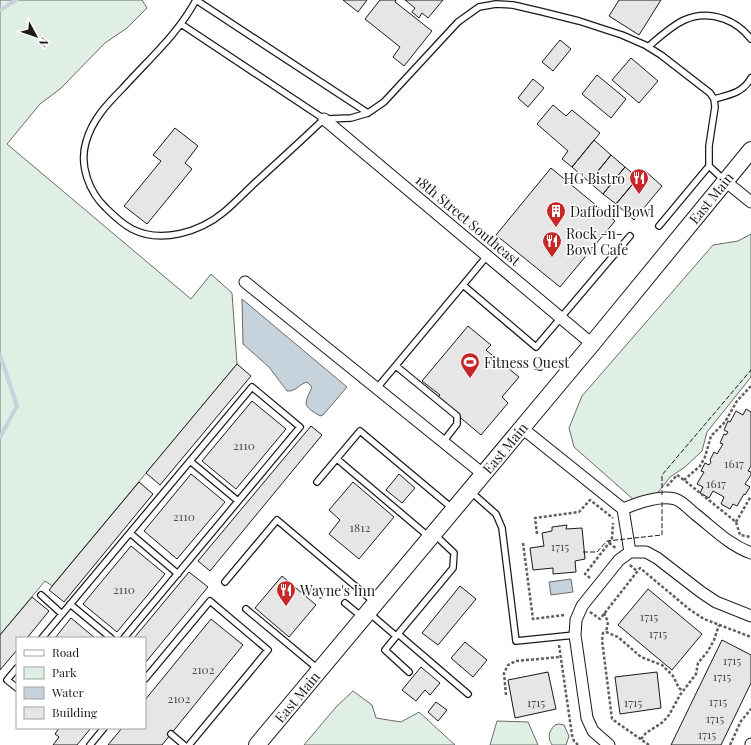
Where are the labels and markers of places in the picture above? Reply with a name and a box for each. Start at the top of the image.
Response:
restaurant icon: HG Bistro [628,167,650,195]
place label: HG Bistro [564,169,625,188]
building icon: Daffodil Bowl [545,200,567,228]
place label: Daffodil Bowl [570,202,654,221]
place label: Rock -n- Bowl Cafe [566,224,628,259]
restaurant icon: Rock -n- Bowl Cafe [541,230,563,258]
sports icon: Fitness Quest [459,351,481,379]
place label: Fitness Quest [484,353,570,372]
restaurant icon: Wayne's Inn [275,579,297,607]
place label: Wayne's Inn [299,581,376,600]

